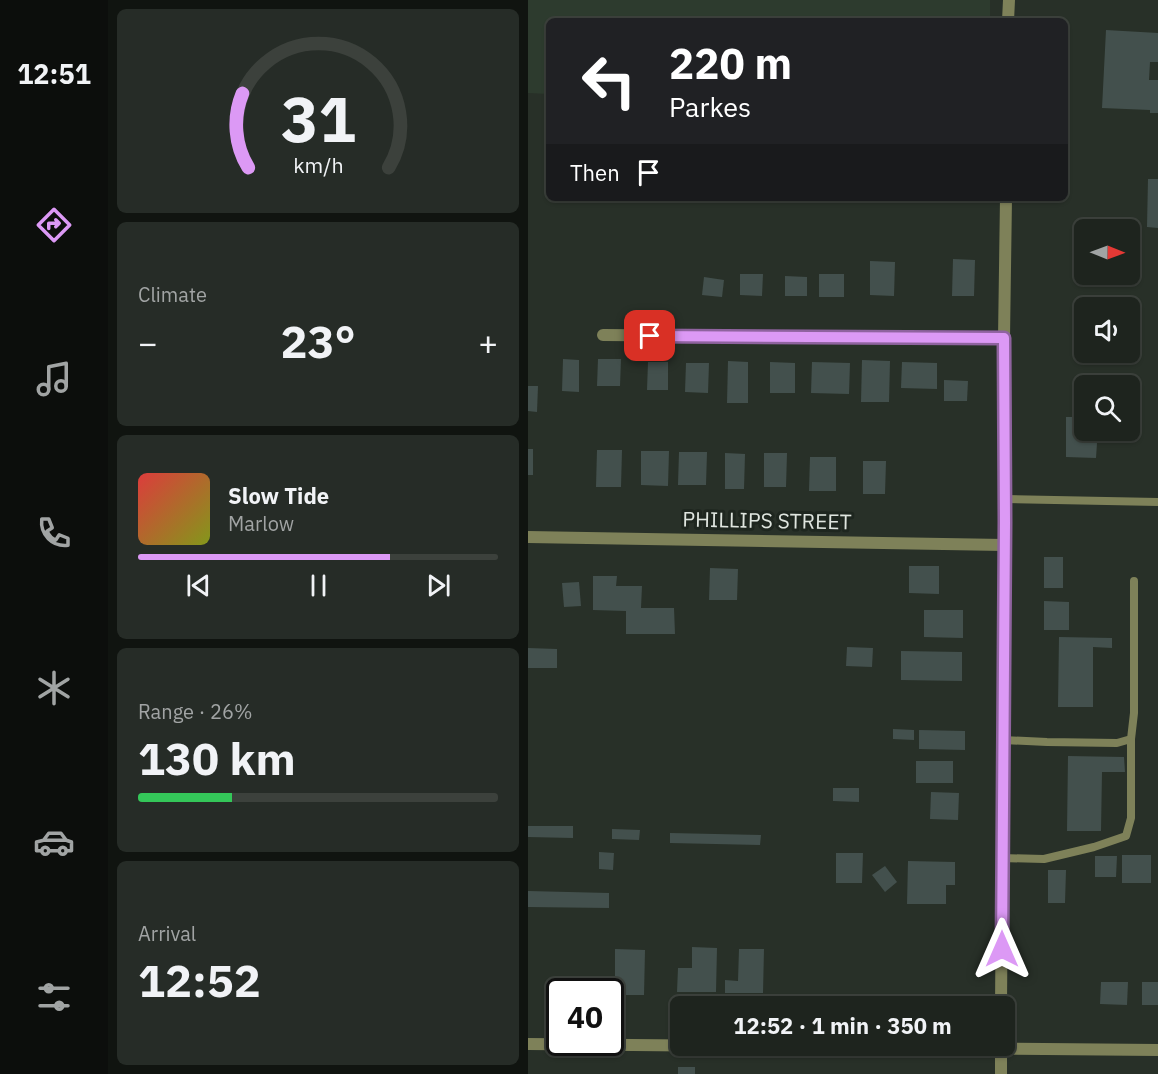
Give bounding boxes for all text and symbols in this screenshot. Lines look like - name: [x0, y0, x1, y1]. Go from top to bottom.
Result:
- text: 220 m: [669, 36, 792, 91]
- icon: left: [570, 42, 648, 120]
- text: 12:51: [17, 56, 91, 91]
- text: 31: [281, 78, 355, 159]
- text: Parkes: [669, 89, 751, 124]
- text: km/h: [293, 151, 343, 179]
- icon: arrive: [632, 156, 665, 189]
- text: Then: [570, 158, 620, 187]
- icon: directions: [33, 204, 75, 246]
- north arrow: [1074, 219, 1140, 285]
- map controls: [1074, 219, 1140, 441]
- text: Climate: [138, 281, 207, 308]
- button: sound: [1074, 297, 1140, 363]
- pin: [624, 310, 675, 361]
- text: 23°: [280, 312, 356, 370]
- icon: arrive: [633, 319, 666, 352]
- text: −: [138, 321, 158, 364]
- text: +: [478, 321, 498, 364]
- icon: music: [33, 358, 75, 400]
- button: search: [1074, 375, 1140, 441]
- text: Slow Tide: [228, 481, 329, 510]
- street label: PHILLIPS STREET: [682, 505, 852, 535]
- text: Marlow: [228, 510, 294, 537]
- icon: phone: [33, 512, 75, 554]
- icon: previous: [182, 569, 215, 602]
- icon: pause: [302, 569, 335, 602]
- icon: next: [422, 569, 455, 602]
- icon: climate: [33, 667, 75, 709]
- text: Range · 26%: [138, 698, 253, 725]
- text: 130 km: [138, 729, 296, 787]
- icon: car: [33, 821, 75, 863]
- position arrow: [970, 917, 1034, 981]
- text: Arrival: [138, 920, 196, 947]
- text: 12:52: [138, 951, 261, 1009]
- icon: filters: [33, 976, 75, 1018]
- speed limit sign: 40: [546, 978, 624, 1056]
- text: 12:52 · 1 min · 350 m: [733, 1011, 952, 1040]

